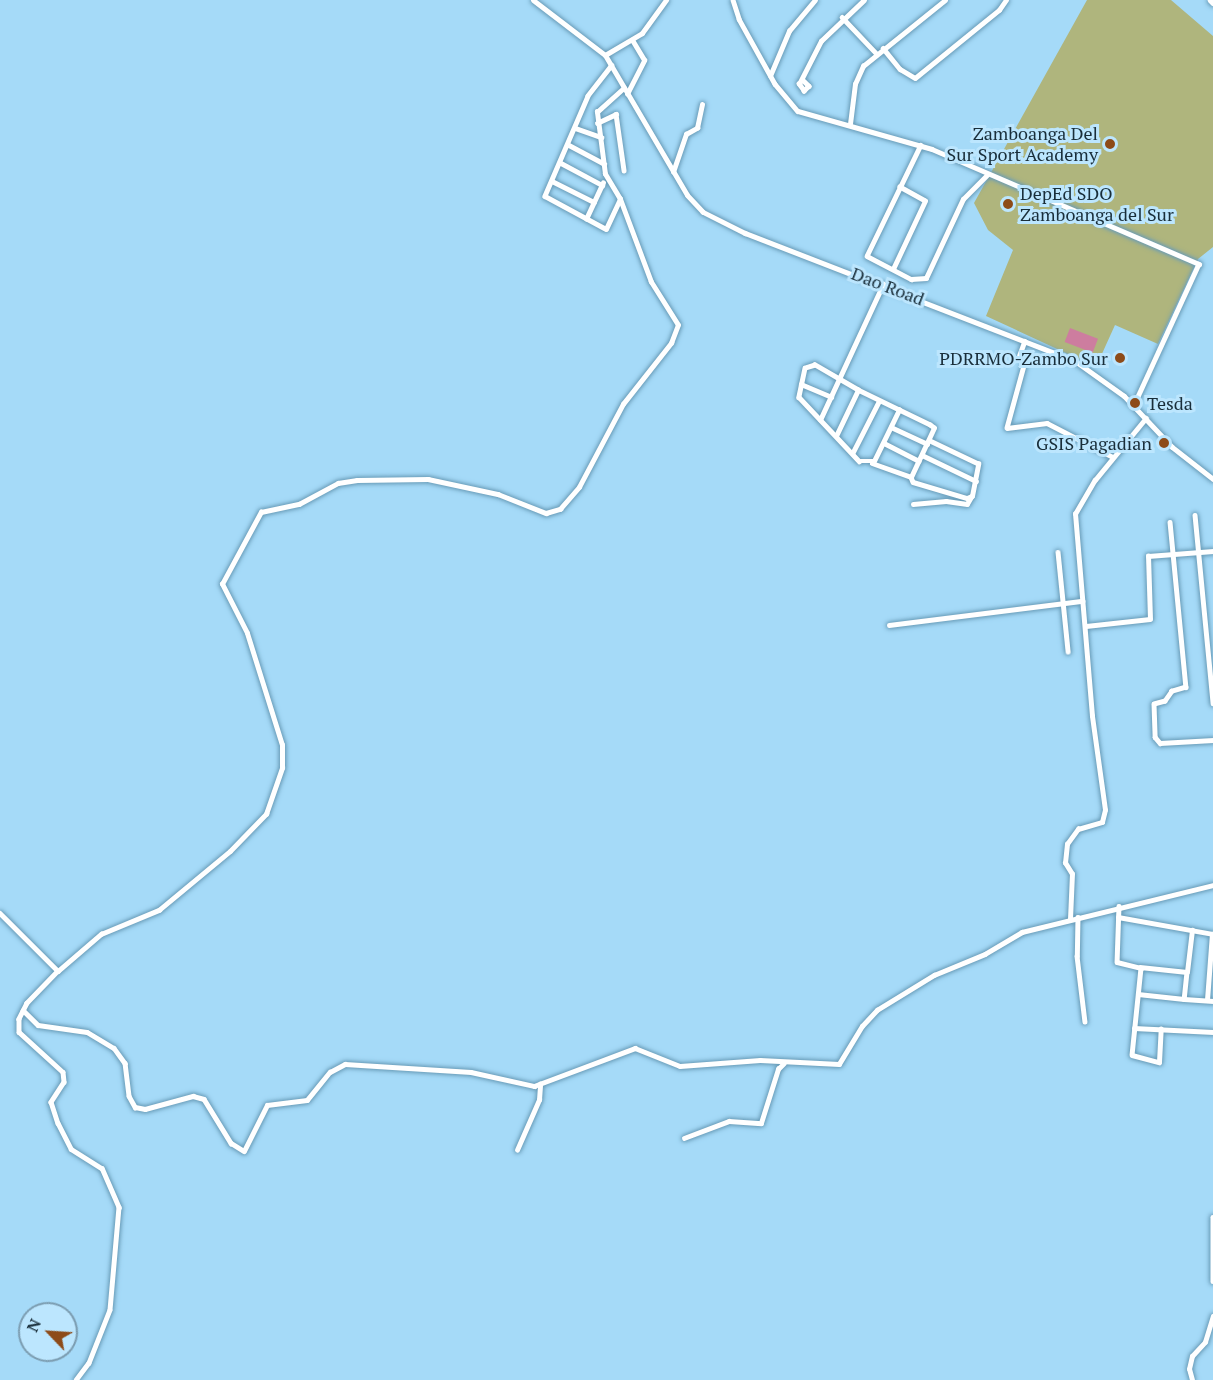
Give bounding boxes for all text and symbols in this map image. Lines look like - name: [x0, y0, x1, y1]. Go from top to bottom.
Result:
- place label: Zamboanga Del Sur Sport Academy: [946, 123, 1098, 166]
- marker: Zamboanga Del Sur Sport Academy: [1103, 137, 1117, 151]
- place label: DepEd SDO Zamboanga del Sur: [1020, 183, 1174, 226]
- marker: DepEd SDO Zamboanga del Sur: [1001, 197, 1015, 211]
- street label: Dao Road: [849, 262, 927, 310]
- place label: PDRRMO-Zambo Sur: [939, 347, 1108, 369]
- marker: PDRRMO-Zambo Sur: [1113, 351, 1127, 365]
- place label: Tesda: [1147, 392, 1193, 414]
- marker: Tesda: [1128, 396, 1142, 410]
- place label: GSIS Pagadian: [1036, 432, 1152, 454]
- marker: GSIS Pagadian: [1157, 436, 1171, 450]
- north arrow: [18, 1302, 78, 1362]
- text: N: [21, 1315, 46, 1335]

